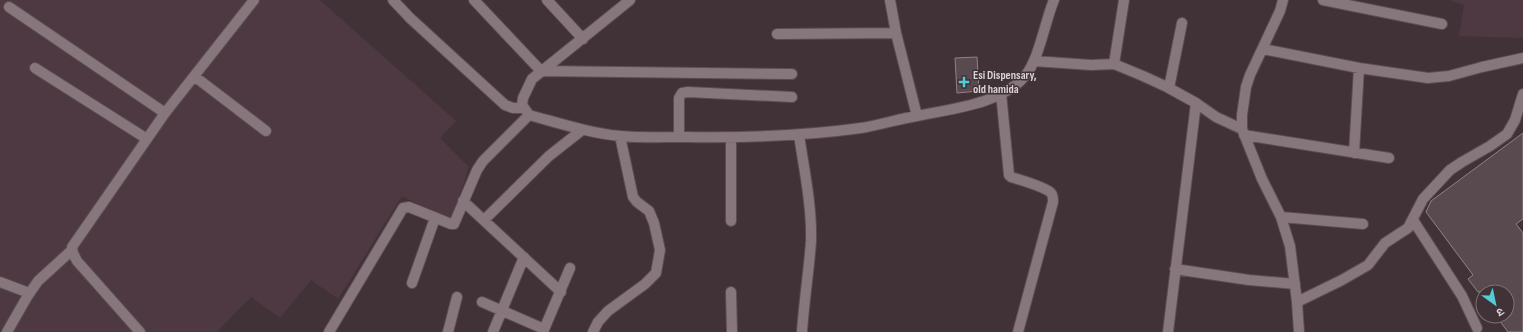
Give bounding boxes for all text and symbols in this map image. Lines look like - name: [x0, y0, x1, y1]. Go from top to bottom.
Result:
- place label: Esi Dispensary, old hamida: [973, 68, 1037, 97]
- marker: Esi Dispensary, old hamida: [958, 76, 970, 88]
- north arrow: [1475, 284, 1515, 324]
- text: उ: [1493, 305, 1506, 319]

